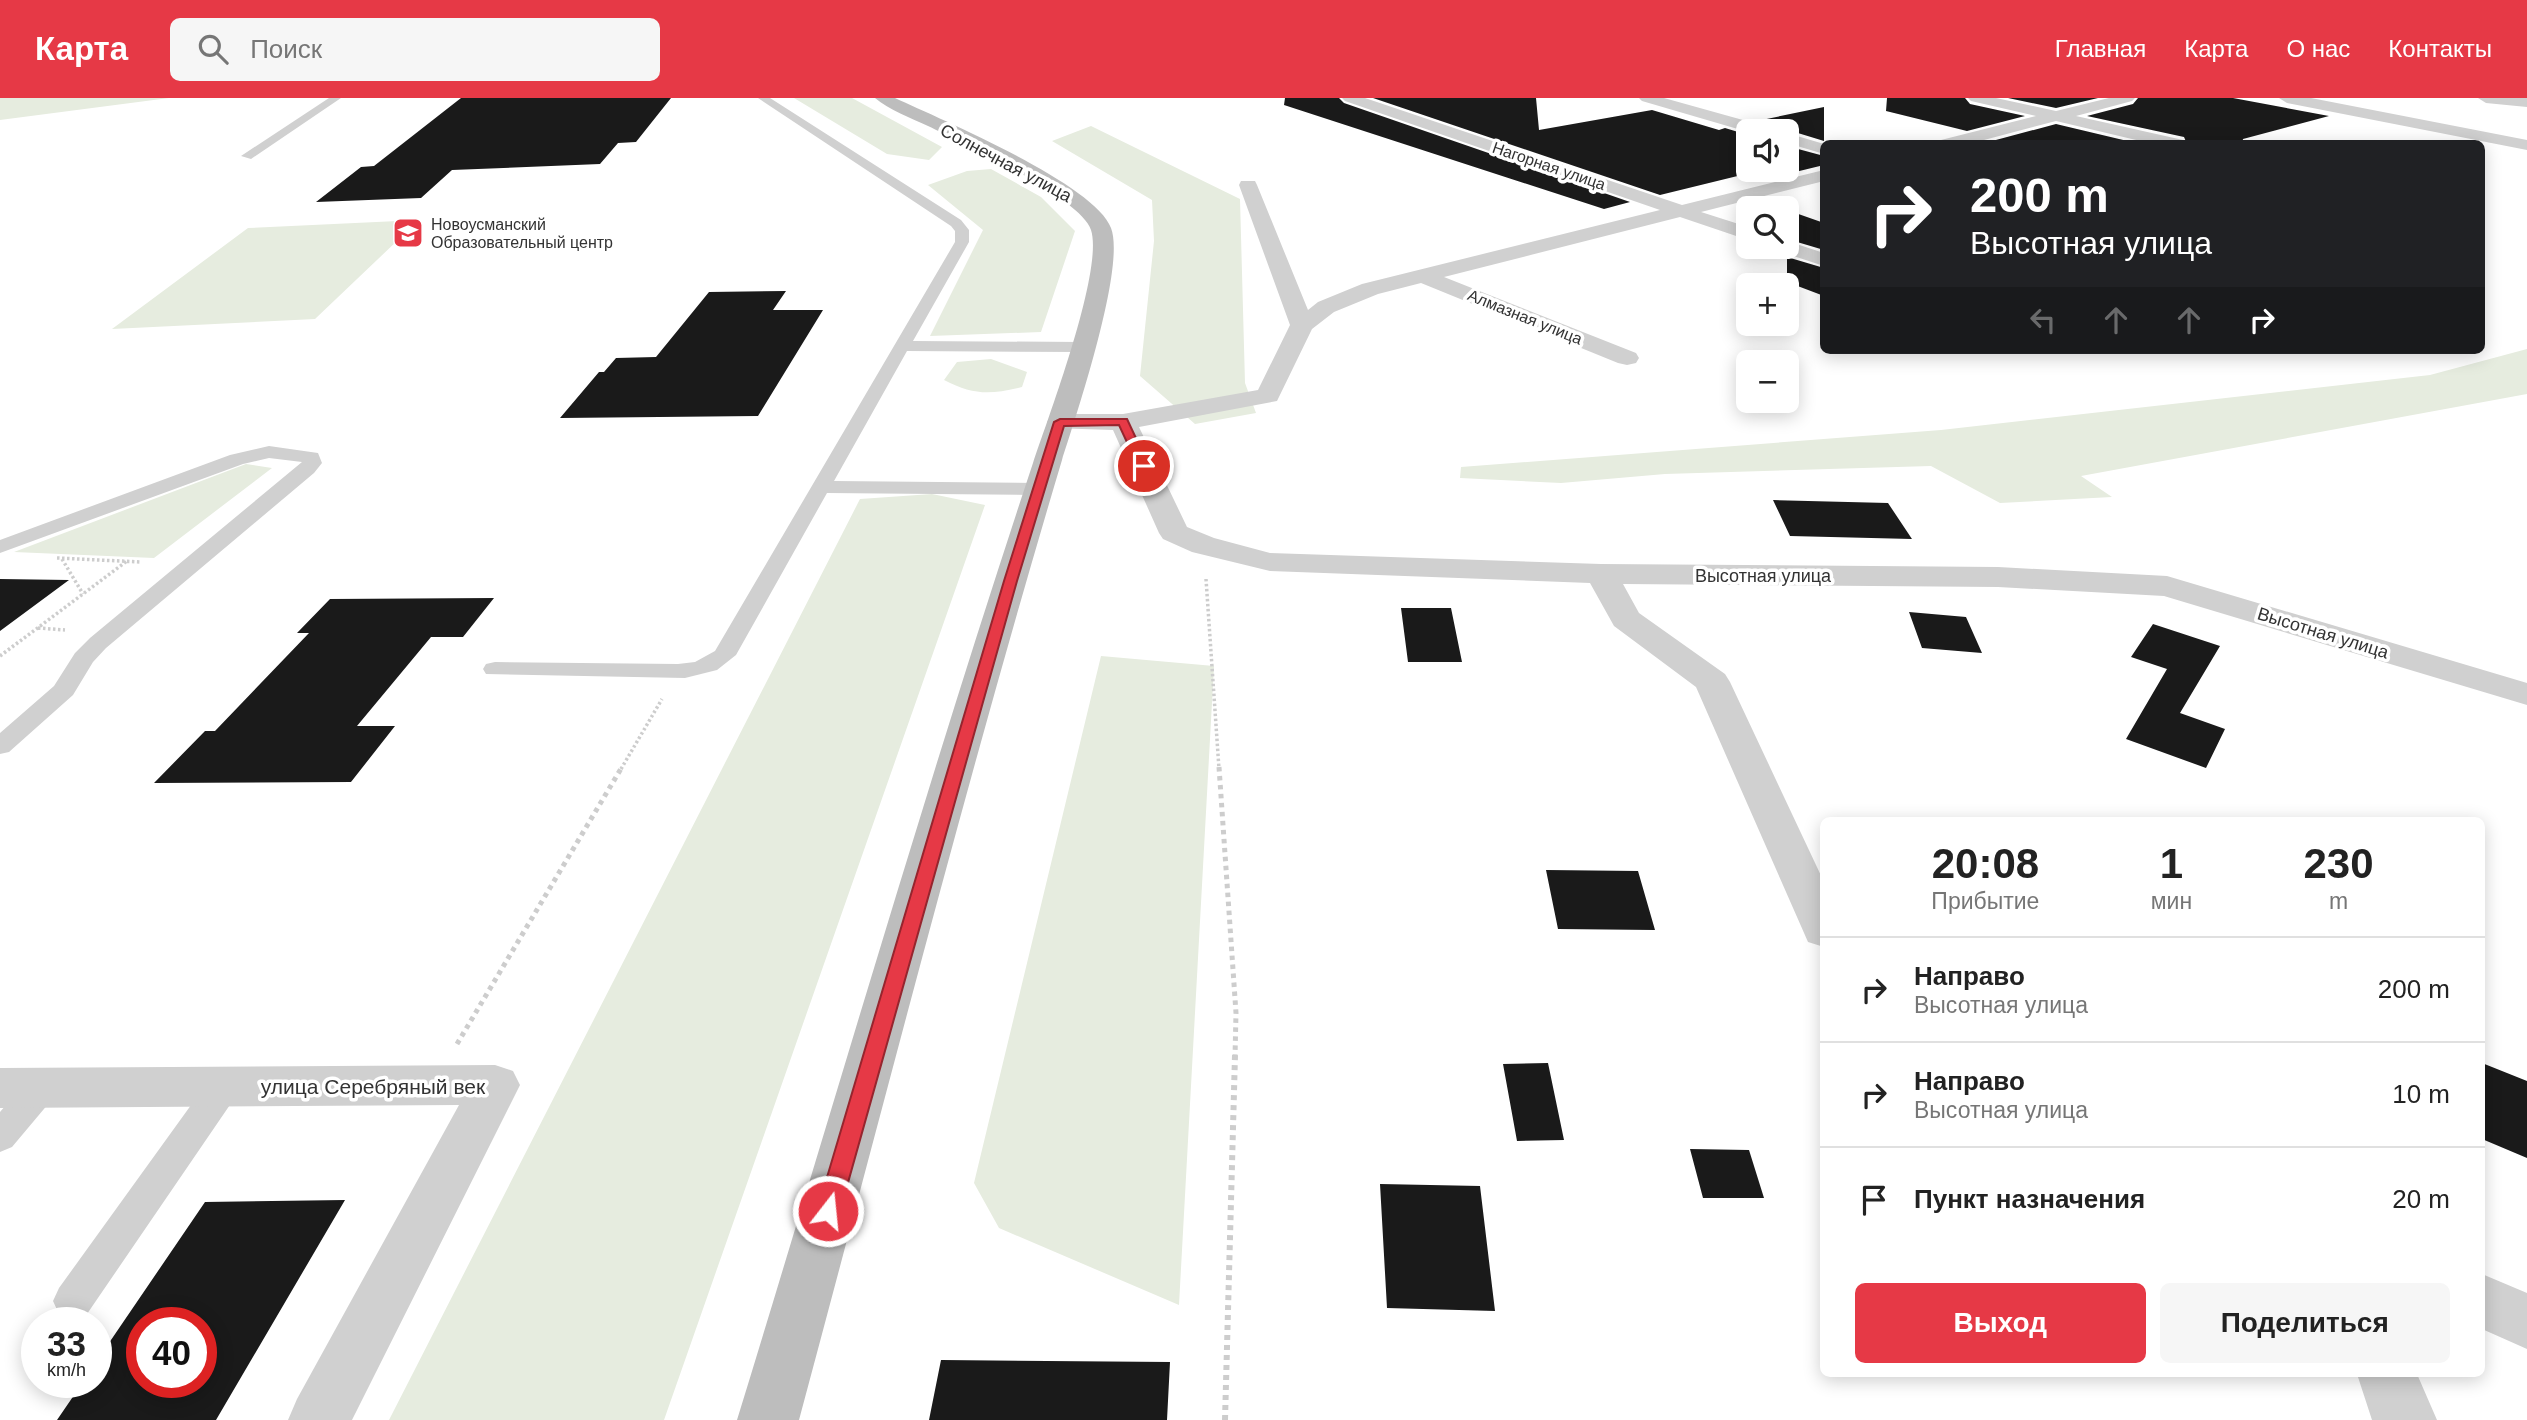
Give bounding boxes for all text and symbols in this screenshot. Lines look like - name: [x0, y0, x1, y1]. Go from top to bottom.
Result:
- search box: [170, 18, 660, 81]
- text: Карта: [35, 30, 128, 67]
- icon: search: [194, 30, 232, 68]
- text: Поиск: [250, 34, 322, 64]
- text: Главная: [2055, 35, 2146, 62]
- text: Карта: [2184, 35, 2248, 62]
- text: О нас: [2286, 35, 2350, 62]
- text: Контакты: [2388, 35, 2492, 62]
- map controls: [1736, 119, 1799, 413]
- button: sound: [1736, 119, 1799, 182]
- street label: Солнечная улица: [937, 120, 1076, 207]
- street label: Нагорная улица: [1490, 139, 1608, 193]
- icon: right: [1855, 168, 1946, 259]
- text: 200 m: [1970, 168, 2109, 222]
- button: search: [1736, 196, 1799, 259]
- school or university icon: Новоусманский Образовательный центр: [391, 216, 425, 250]
- place label: Новоусманский Образовательный центр: [431, 216, 613, 251]
- text: Высотная улица: [1970, 225, 2212, 261]
- button: +: [1736, 273, 1799, 336]
- street label: Алмазная улица: [1465, 286, 1585, 348]
- icon: left: [2024, 301, 2062, 339]
- icon: ahead: [2097, 301, 2135, 339]
- icon: ahead: [2170, 301, 2208, 339]
- icon: right: [2243, 301, 2281, 339]
- button: −: [1736, 350, 1799, 413]
- pin: [1114, 436, 1174, 496]
- icon: arrive: [1125, 447, 1163, 485]
- street label: Высотная улица: [1695, 566, 1832, 586]
- street label: Высотная улица: [2255, 604, 2392, 663]
- text: 20:08: [1932, 840, 2039, 887]
- text: 1: [2160, 840, 2183, 887]
- text: 230: [2304, 840, 2374, 887]
- text: Прибытие: [1931, 888, 2039, 914]
- text: мин: [2151, 888, 2192, 914]
- text: m: [2329, 888, 2348, 914]
- text: Направо: [1914, 961, 2025, 991]
- icon: right: [1855, 971, 1893, 1009]
- text: 200 m: [2378, 974, 2450, 1004]
- text: Высотная улица: [1914, 992, 2088, 1018]
- text: Направо: [1914, 1066, 2025, 1096]
- street label: улица Серебряный век: [261, 1075, 486, 1098]
- icon: right: [1855, 1076, 1893, 1114]
- text: 10 m: [2392, 1079, 2450, 1109]
- text: Высотная улица: [1914, 1097, 2088, 1123]
- position arrow: [791, 1174, 865, 1248]
- icon: arrive: [1855, 1181, 1893, 1219]
- text: Пункт назначения: [1914, 1184, 2145, 1214]
- text: 20 m: [2392, 1184, 2450, 1214]
- button: Выход: [1855, 1283, 2146, 1363]
- button: Поделиться: [2160, 1283, 2450, 1363]
- speed limit sign: 40: [126, 1307, 217, 1398]
- text: 33: [47, 1324, 86, 1363]
- text: km/h: [47, 1360, 86, 1380]

